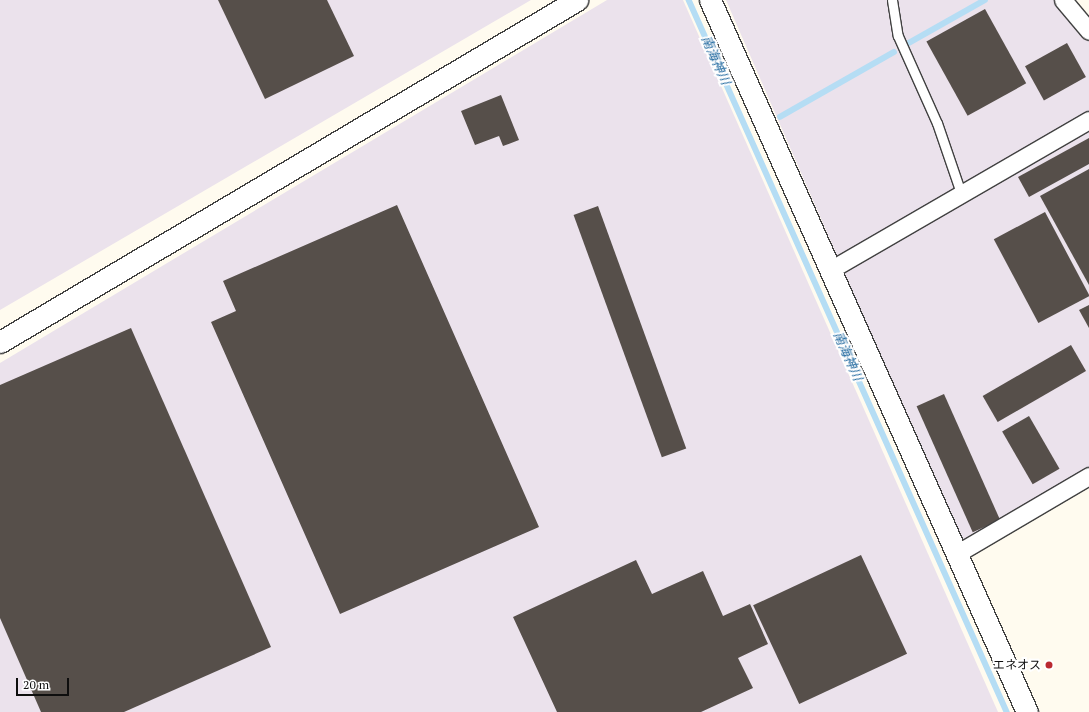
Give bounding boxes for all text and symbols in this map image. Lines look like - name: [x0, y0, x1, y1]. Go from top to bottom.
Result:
- water label: 南海神川: [698, 33, 734, 87]
- water label: 南海神川: [830, 329, 866, 383]
- place label: エネオス: [993, 658, 1041, 672]
- marker: エネオス: [1044, 660, 1054, 670]
- scale bar: [18, 670, 71, 696]
- text: 20 m: [23, 677, 49, 692]

